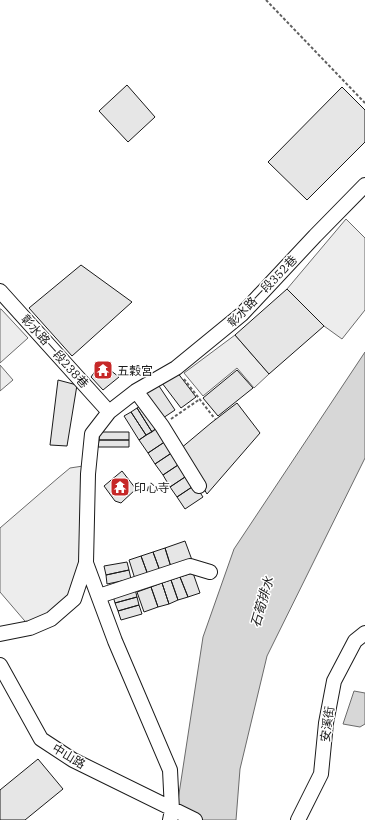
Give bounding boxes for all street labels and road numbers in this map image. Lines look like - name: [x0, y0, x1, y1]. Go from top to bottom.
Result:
- street label: 彰水路一段352巷: [224, 252, 300, 330]
- street label: 彰水路一段238巷: [18, 311, 92, 391]
- street label: 安溪街: [317, 705, 337, 743]
- street label: 中山路: [50, 740, 88, 772]

